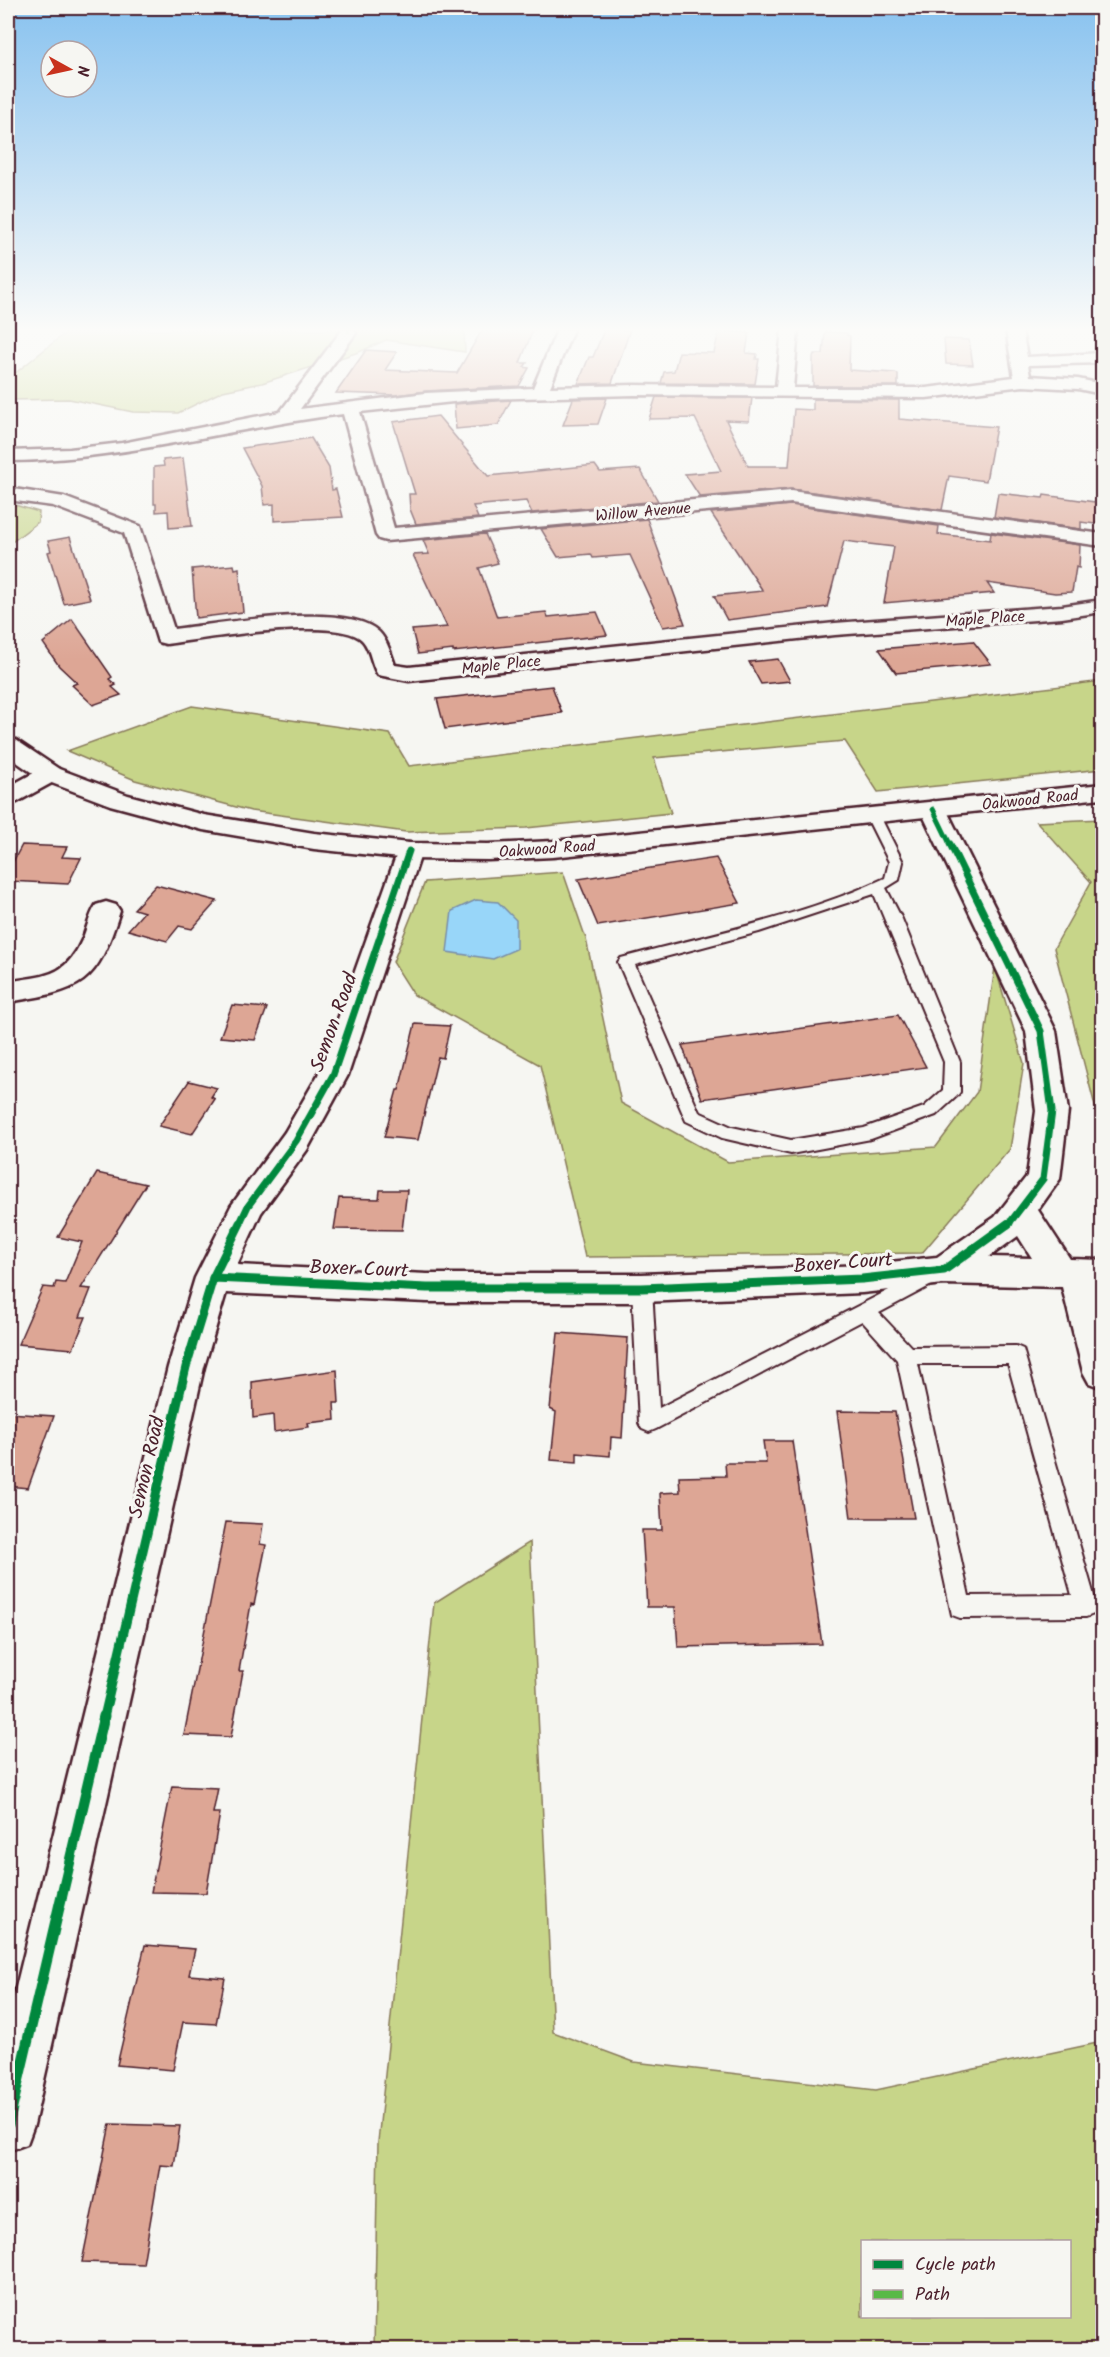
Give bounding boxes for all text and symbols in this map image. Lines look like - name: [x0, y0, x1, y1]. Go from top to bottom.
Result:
- north arrow: [39, 39, 99, 99]
- text: N: [69, 64, 95, 78]
- street label: Willow Avenue: [594, 496, 692, 529]
- street label: Maple Place: [944, 604, 1026, 635]
- street label: Maple Place: [460, 649, 542, 682]
- street label: Oakwood Road: [981, 783, 1080, 818]
- street label: Oakwood Road: [498, 834, 597, 865]
- street label: Semon Road: [302, 968, 368, 1077]
- street label: Boxer Court: [793, 1245, 894, 1283]
- street label: Boxer Court: [309, 1252, 409, 1288]
- street label: Semon Road: [121, 1412, 175, 1521]
- legend: [861, 2240, 1071, 2318]
- text: Cycle path: [915, 2251, 996, 2280]
- text: Path: [915, 2281, 950, 2310]

